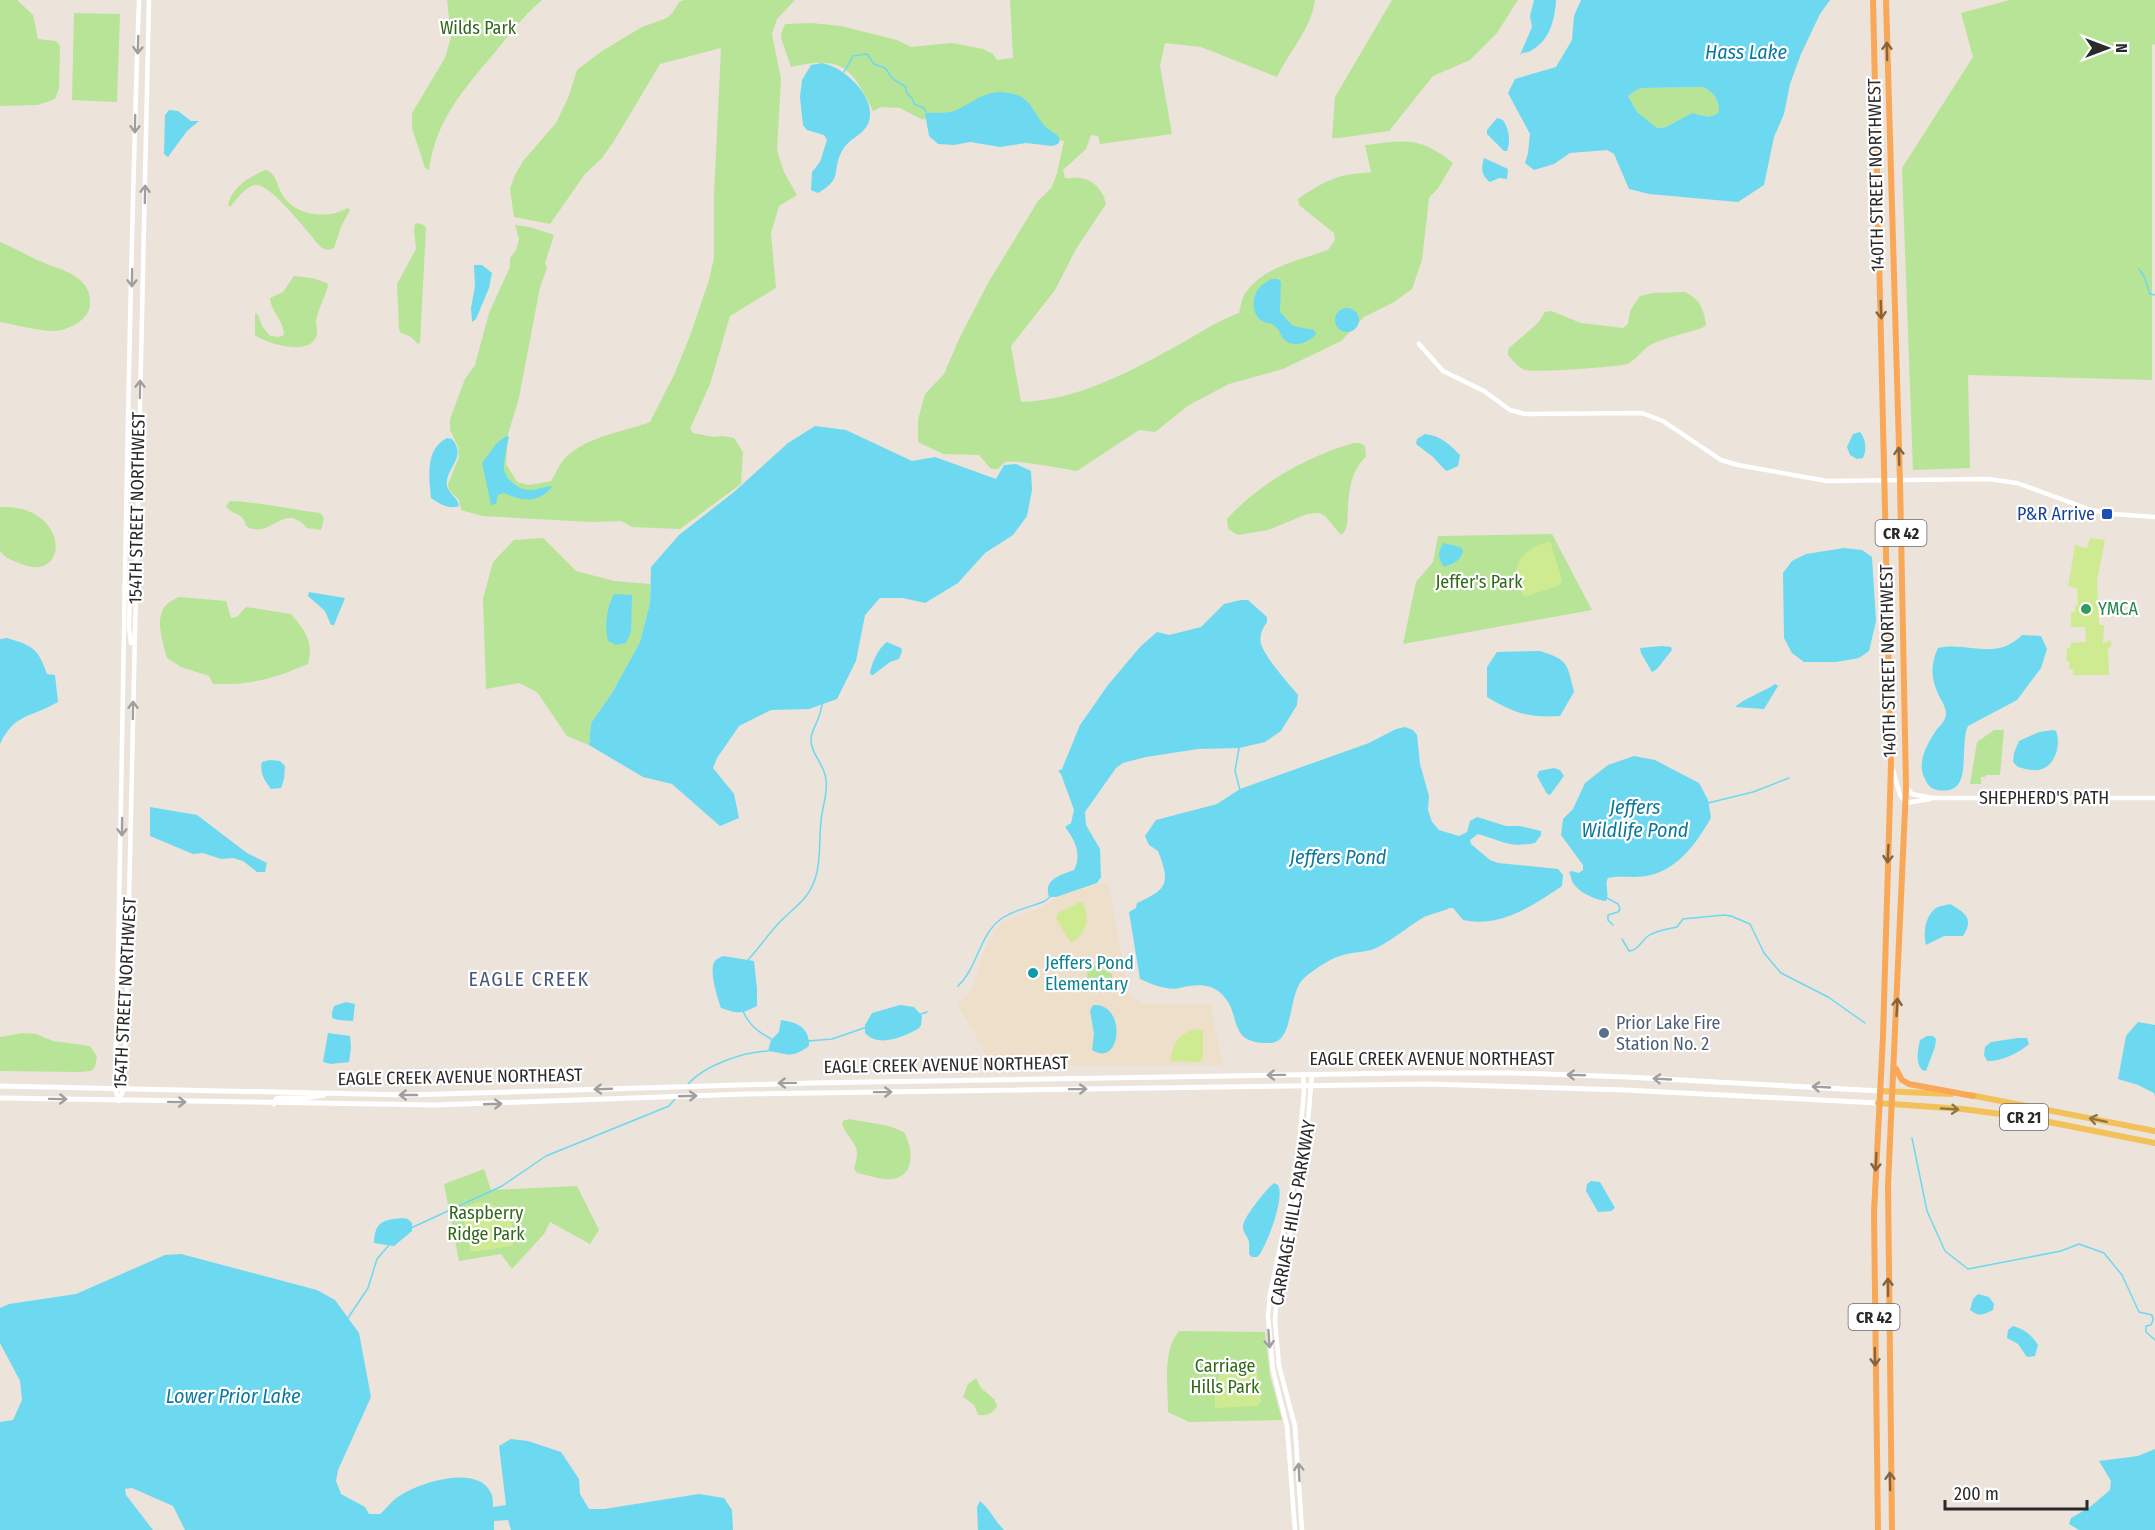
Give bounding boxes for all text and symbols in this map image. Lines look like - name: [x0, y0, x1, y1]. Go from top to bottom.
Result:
- park label: Wilds Park: [440, 17, 517, 39]
- north arrow: [2077, 18, 2137, 78]
- one-way arrow: [132, 35, 143, 55]
- water label: Hass Lake: [1705, 40, 1787, 64]
- one-way arrow: [1882, 41, 1893, 61]
- text: N: [2112, 43, 2131, 53]
- street label: 140TH STREET NORTHWEST: [1863, 77, 1889, 272]
- one-way arrow: [130, 113, 141, 133]
- one-way arrow: [139, 185, 150, 205]
- one-way arrow: [126, 268, 138, 288]
- one-way arrow: [1875, 300, 1887, 320]
- one-way arrow: [134, 380, 146, 400]
- street label: 154TH STREET NORTHWEST: [124, 411, 150, 604]
- one-way arrow: [1894, 446, 1905, 466]
- place label: P&R Arrive: [2017, 503, 2095, 525]
- marker: P&R Arrive: [2100, 507, 2114, 521]
- road number: CR 42: [1876, 520, 1926, 546]
- street label: 140TH STREET NORTHWEST: [1875, 563, 1901, 758]
- park label: Jeffer's Park: [1435, 571, 1523, 593]
- place label: YMCA: [2098, 598, 2138, 620]
- marker: YMCA: [2079, 602, 2093, 616]
- one-way arrow: [127, 701, 138, 721]
- street label: SHEPHERD'S PATH: [1979, 787, 2109, 809]
- water label: Jeffers Wildlife Pond: [1582, 795, 1689, 842]
- one-way arrow: [116, 816, 128, 836]
- one-way arrow: [1883, 843, 1894, 863]
- water label: Jeffers Pond: [1289, 845, 1387, 869]
- street label: 154TH STREET NORTHWEST: [109, 896, 141, 1090]
- place label: Jeffers Pond Elementary: [1045, 952, 1134, 995]
- marker: Jeffers Pond Elementary: [1026, 966, 1040, 980]
- district label: EAGLE CREEK: [469, 967, 590, 991]
- one-way arrow: [1891, 998, 1902, 1018]
- place label: Prior Lake Fire Station No. 2: [1616, 1012, 1720, 1055]
- marker: Prior Lake Fire Station No. 2: [1597, 1026, 1611, 1040]
- street label: EAGLE CREEK AVENUE NORTHEAST: [1310, 1048, 1555, 1070]
- street label: EAGLE CREEK AVENUE NORTHEAST: [823, 1052, 1069, 1078]
- street label: EAGLE CREEK AVENUE NORTHEAST: [337, 1064, 583, 1090]
- one-way arrow: [1266, 1069, 1286, 1080]
- one-way arrow: [1566, 1069, 1586, 1081]
- one-way arrow: [1653, 1073, 1673, 1084]
- one-way arrow: [777, 1078, 797, 1089]
- one-way arrow: [1812, 1082, 1832, 1093]
- one-way arrow: [1067, 1083, 1087, 1095]
- one-way arrow: [593, 1084, 613, 1095]
- one-way arrow: [872, 1086, 892, 1098]
- one-way arrow: [399, 1089, 419, 1101]
- one-way arrow: [677, 1091, 697, 1102]
- one-way arrow: [48, 1093, 68, 1105]
- one-way arrow: [167, 1096, 187, 1108]
- one-way arrow: [483, 1098, 503, 1109]
- one-way arrow: [1940, 1103, 1960, 1114]
- road number: CR 21: [2000, 1104, 2048, 1130]
- one-way arrow: [2088, 1114, 2108, 1125]
- street label: CARRIAGE HILLS PARKWAY: [1266, 1119, 1320, 1307]
- one-way arrow: [1870, 1151, 1881, 1171]
- park label: Raspberry Ridge Park: [447, 1202, 525, 1245]
- one-way arrow: [1882, 1277, 1894, 1297]
- road number: CR 42: [1848, 1304, 1900, 1330]
- one-way arrow: [1264, 1329, 1275, 1349]
- one-way arrow: [1869, 1346, 1881, 1366]
- park label: Carriage Hills Park: [1191, 1355, 1260, 1398]
- water label: Lower Prior Lake: [166, 1384, 301, 1408]
- one-way arrow: [1294, 1462, 1305, 1482]
- one-way arrow: [1885, 1472, 1896, 1492]
- scale bar: [1945, 1473, 2088, 1511]
- text: 200 m: [1954, 1483, 1999, 1505]

